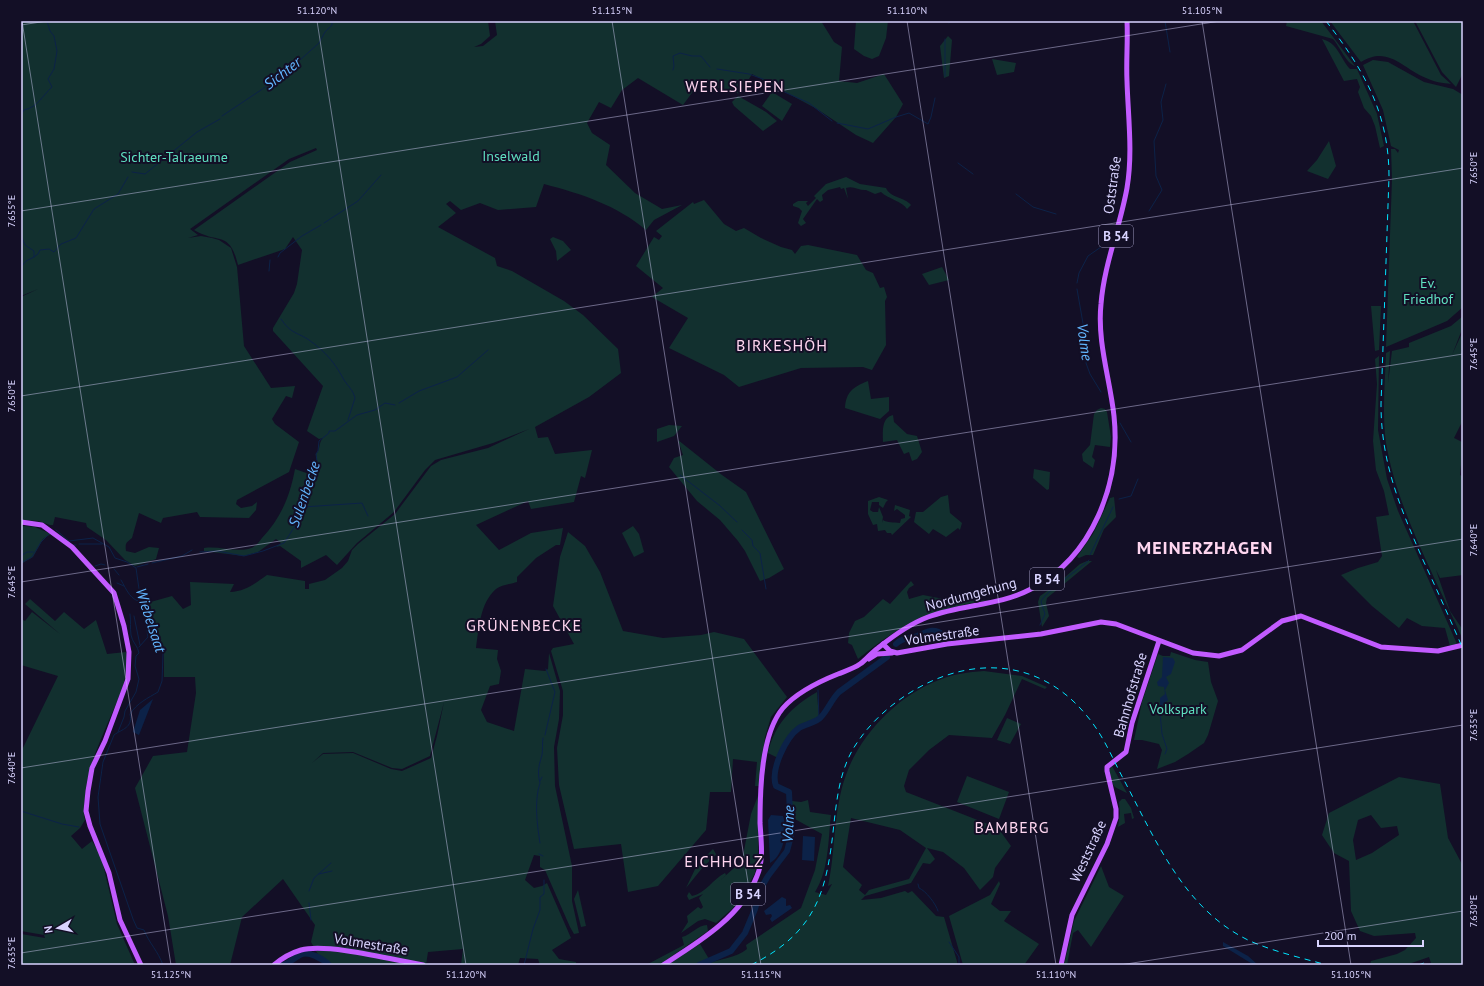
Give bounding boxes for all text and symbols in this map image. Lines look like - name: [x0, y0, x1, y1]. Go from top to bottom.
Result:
- text: 51.120°N: [297, 4, 337, 17]
- text: 51.115°N: [592, 4, 632, 17]
- text: 51.110°N: [887, 4, 927, 17]
- text: 51.105°N: [1182, 4, 1222, 17]
- water label: Sichter: [260, 52, 305, 93]
- district label: WERLSIEPEN: [685, 76, 785, 96]
- park label: Inselwald: [482, 147, 540, 165]
- park label: Sichter-Talraeume: [120, 148, 228, 166]
- text: 7.650°E: [1467, 152, 1480, 184]
- street label: Oststraße: [1099, 155, 1125, 215]
- text: 7.655°E: [5, 195, 18, 227]
- road number: B 54: [1099, 225, 1133, 247]
- park label: Ev. Friedhof: [1403, 274, 1453, 308]
- water label: Volme: [1073, 322, 1097, 362]
- district label: BIRKESHÖH: [736, 335, 828, 355]
- text: 7.645°E: [1467, 338, 1480, 370]
- text: 7.650°E: [5, 380, 18, 412]
- water label: Sulenbecke: [284, 459, 324, 529]
- text: 7.640°E: [1467, 524, 1480, 556]
- district label: MEINERZHAGEN: [1137, 536, 1273, 559]
- text: 7.645°E: [5, 566, 18, 598]
- road number: B 54: [1030, 568, 1064, 590]
- street label: Nordumgehung: [924, 573, 1018, 615]
- water label: Wiebelsaat: [132, 585, 171, 656]
- district label: GRÜNENBECKE: [466, 615, 582, 635]
- street label: Volmestraße: [903, 621, 980, 649]
- street label: Bahnhofstraße: [1109, 650, 1151, 740]
- park label: Volkspark: [1148, 700, 1207, 718]
- text: 7.635°E: [1467, 709, 1480, 741]
- text: 7.640°E: [5, 752, 18, 784]
- water label: Volme: [778, 805, 798, 843]
- district label: BAMBERG: [975, 817, 1049, 837]
- street label: Weststraße: [1066, 817, 1110, 885]
- district label: EICHHOLZ: [684, 851, 764, 871]
- road number: B 54: [731, 883, 765, 905]
- text: 7.630°E: [1467, 895, 1480, 927]
- north arrow: [38, 908, 78, 948]
- scale bar: [1318, 922, 1423, 948]
- text: N: [41, 925, 56, 934]
- text: 200 m: [1324, 928, 1357, 943]
- street label: Volmestraße: [332, 929, 409, 959]
- text: 7.635°E: [5, 937, 18, 969]
- text: 51.125°N: [151, 968, 191, 981]
- text: 51.120°N: [446, 968, 486, 981]
- text: 51.115°N: [741, 968, 781, 981]
- text: 51.110°N: [1036, 968, 1076, 981]
- text: 51.105°N: [1331, 968, 1371, 981]

